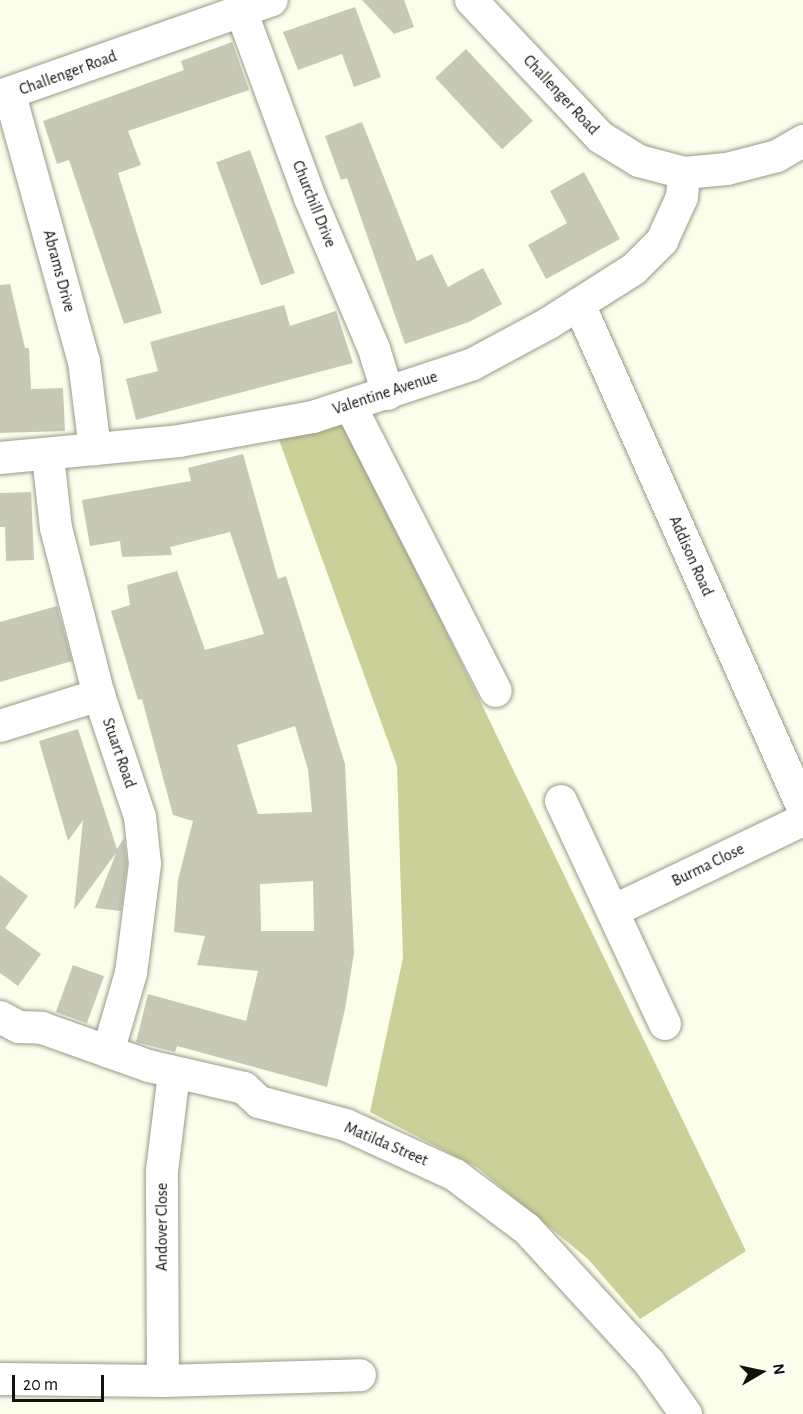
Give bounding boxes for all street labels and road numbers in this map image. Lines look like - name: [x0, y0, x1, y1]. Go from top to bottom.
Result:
- street label: Challenger Road: [17, 46, 119, 100]
- street label: Challenger Road: [519, 51, 603, 139]
- street label: Churchill Drive: [288, 158, 340, 250]
- street label: Abrams Drive: [39, 228, 79, 314]
- street label: Valentine Avenue: [330, 367, 440, 419]
- street label: Addison Road: [665, 513, 717, 599]
- street label: Stuart Road: [98, 715, 140, 791]
- street label: Burma Close: [669, 839, 747, 891]
- street label: Matilda Street: [341, 1118, 431, 1170]
- street label: Andover Close: [152, 1183, 172, 1271]

